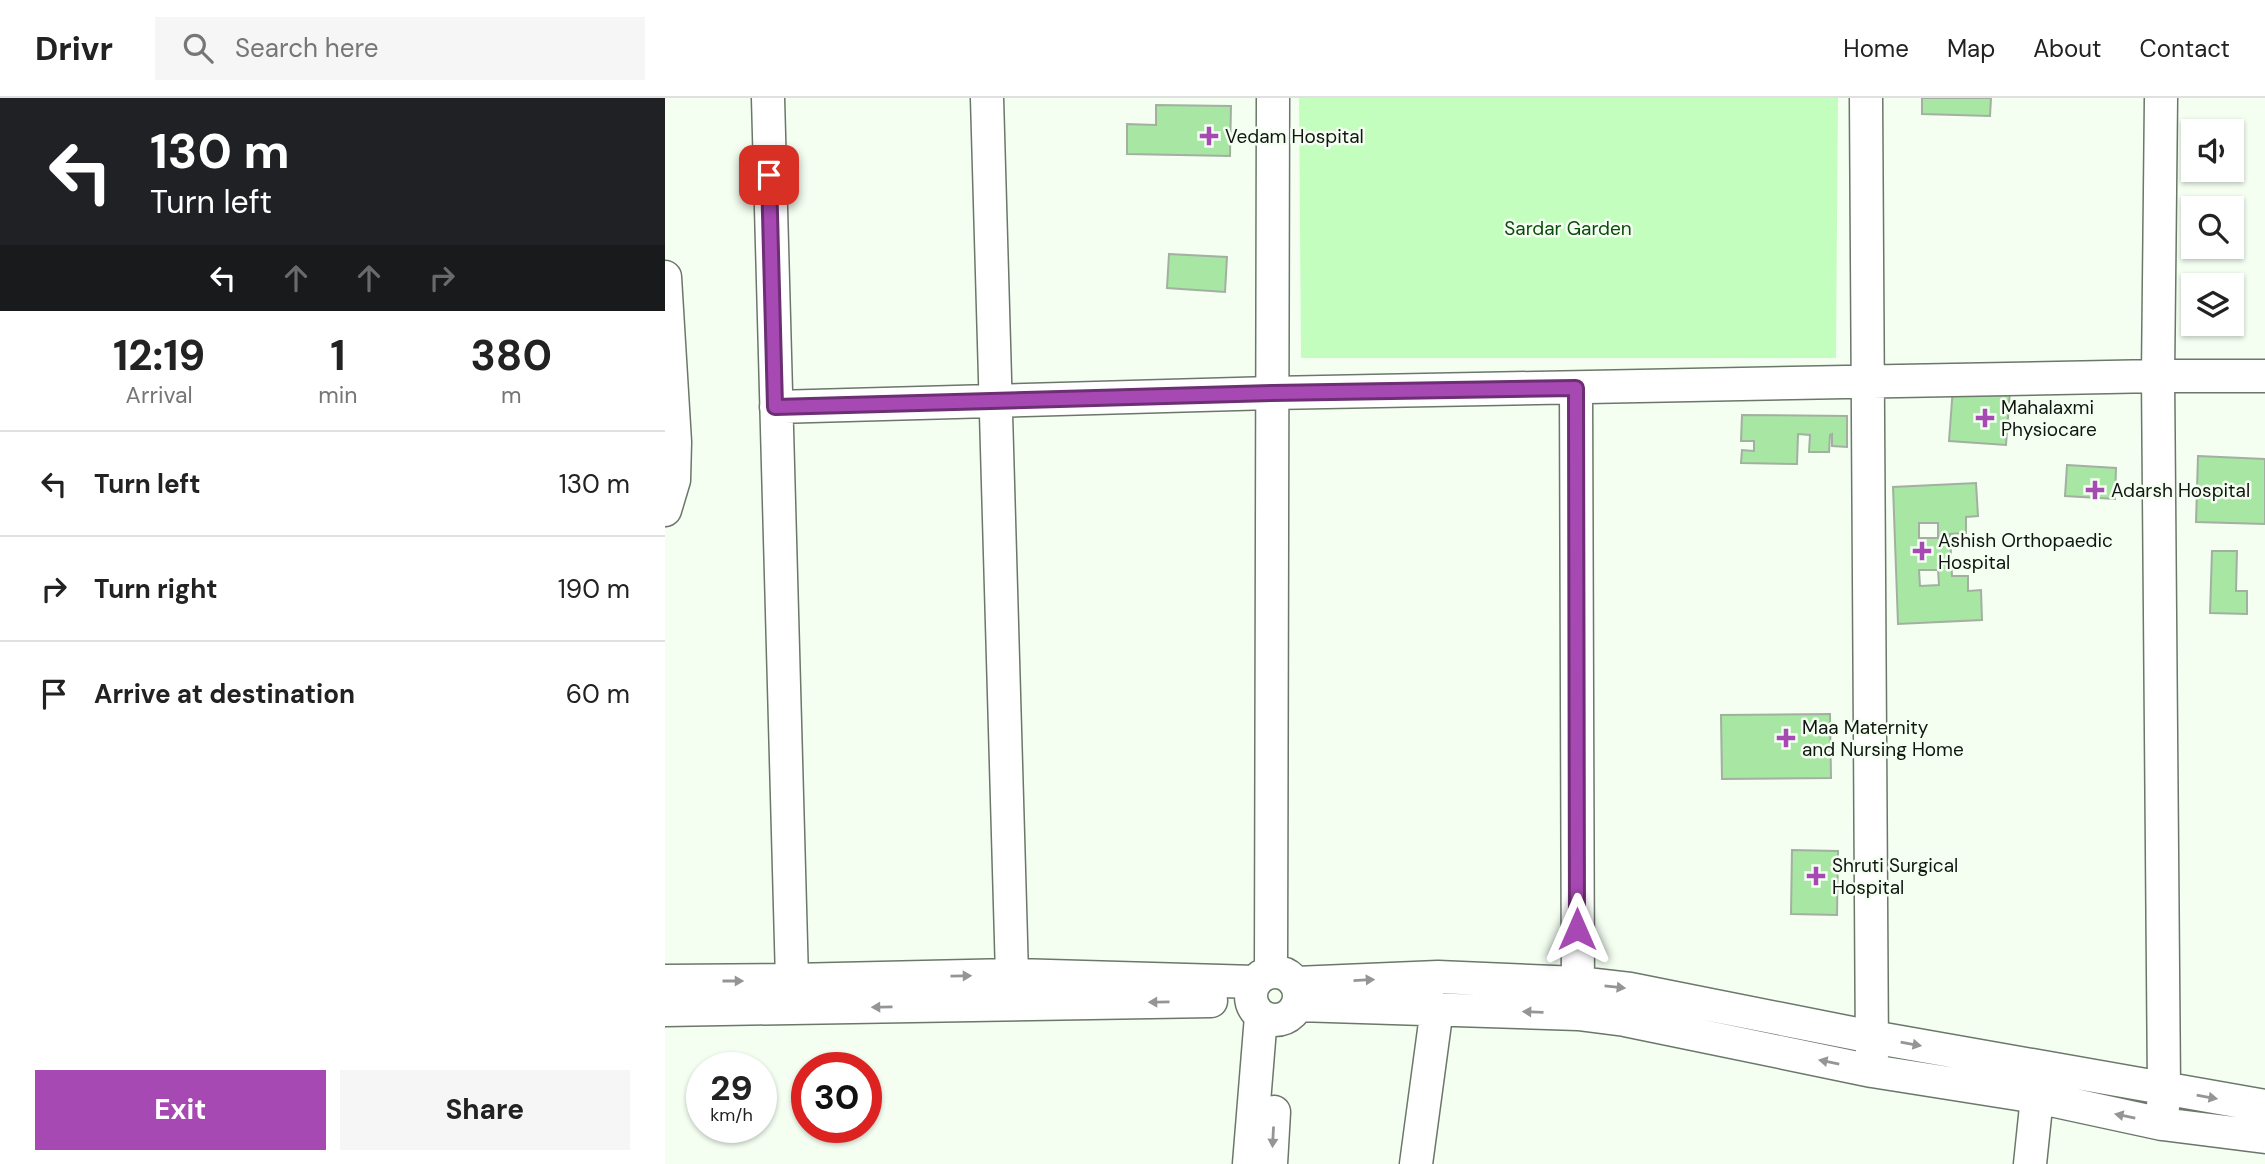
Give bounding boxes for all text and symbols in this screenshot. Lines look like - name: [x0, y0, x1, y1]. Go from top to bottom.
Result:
- search box: [155, 17, 645, 80]
- text: Drivr: [35, 27, 113, 70]
- icon: search: [179, 29, 217, 67]
- text: Search here: [235, 31, 378, 65]
- text: Home: [1843, 33, 1909, 64]
- text: Map: [1947, 33, 1995, 64]
- text: About: [2033, 33, 2102, 64]
- text: Contact: [2140, 33, 2230, 64]
- text: 130 m: [150, 119, 290, 183]
- map controls: [2181, 119, 2244, 336]
- button: sound: [2181, 119, 2244, 182]
- place label: Vedam Hospital: [1225, 124, 1364, 149]
- icon: left: [35, 126, 126, 217]
- marker: Vedam Hospital: [1199, 126, 1219, 146]
- pin: [739, 145, 799, 205]
- icon: arrive: [750, 156, 788, 194]
- text: Turn left: [150, 181, 272, 223]
- button: search: [2181, 196, 2244, 259]
- park label: Sardar Garden: [1504, 216, 1632, 241]
- icon: left: [204, 259, 242, 297]
- icon: ahead: [277, 259, 315, 297]
- icon: ahead: [350, 259, 388, 297]
- icon: right: [423, 259, 461, 297]
- button: layers: [2181, 273, 2244, 336]
- text: 12:19: [113, 328, 205, 383]
- text: 1: [330, 328, 345, 383]
- text: 380: [470, 328, 552, 383]
- text: Arrival: [126, 380, 193, 410]
- text: min: [318, 380, 357, 410]
- text: m: [501, 380, 521, 410]
- place label: Mahalaxmi Physiocare: [2001, 395, 2097, 442]
- marker: Mahalaxmi Physiocare: [1975, 408, 1995, 428]
- icon: left: [35, 465, 73, 503]
- text: Turn left: [94, 467, 201, 501]
- text: 130 m: [559, 467, 630, 501]
- place label: Adarsh Hospital: [2111, 478, 2250, 503]
- marker: Adarsh Hospital: [2085, 480, 2105, 500]
- place label: Ashish Orthopaedic Hospital: [1938, 528, 2113, 575]
- marker: Ashish Orthopaedic Hospital: [1912, 541, 1932, 561]
- icon: right: [35, 570, 73, 608]
- text: Turn right: [94, 572, 218, 606]
- text: 190 m: [558, 572, 630, 606]
- icon: arrive: [35, 675, 73, 713]
- text: Arrive at destination: [94, 677, 355, 711]
- text: 60 m: [566, 677, 630, 711]
- place label: Maa Maternity and Nursing Home: [1802, 715, 1964, 762]
- marker: Maa Maternity and Nursing Home: [1776, 728, 1796, 748]
- place label: Shruti Surgical Hospital: [1832, 853, 1958, 900]
- marker: Shruti Surgical Hospital: [1806, 866, 1826, 886]
- position arrow: [1540, 892, 1614, 966]
- one-way arrow: [950, 971, 972, 982]
- one-way arrow: [1353, 974, 1375, 985]
- one-way arrow: [722, 975, 744, 987]
- one-way arrow: [1605, 982, 1627, 993]
- one-way arrow: [1147, 996, 1169, 1008]
- one-way arrow: [871, 1002, 893, 1013]
- one-way arrow: [1521, 1006, 1543, 1017]
- one-way arrow: [1900, 1039, 1922, 1050]
- speed limit sign: 30: [791, 1052, 882, 1143]
- one-way arrow: [1818, 1057, 1840, 1068]
- text: 29: [710, 1065, 753, 1111]
- button: Exit: [35, 1070, 326, 1150]
- button: Share: [340, 1070, 630, 1150]
- one-way arrow: [2196, 1092, 2218, 1103]
- text: km/h: [710, 1103, 753, 1127]
- one-way arrow: [2114, 1110, 2136, 1121]
- one-way arrow: [1267, 1126, 1278, 1148]

